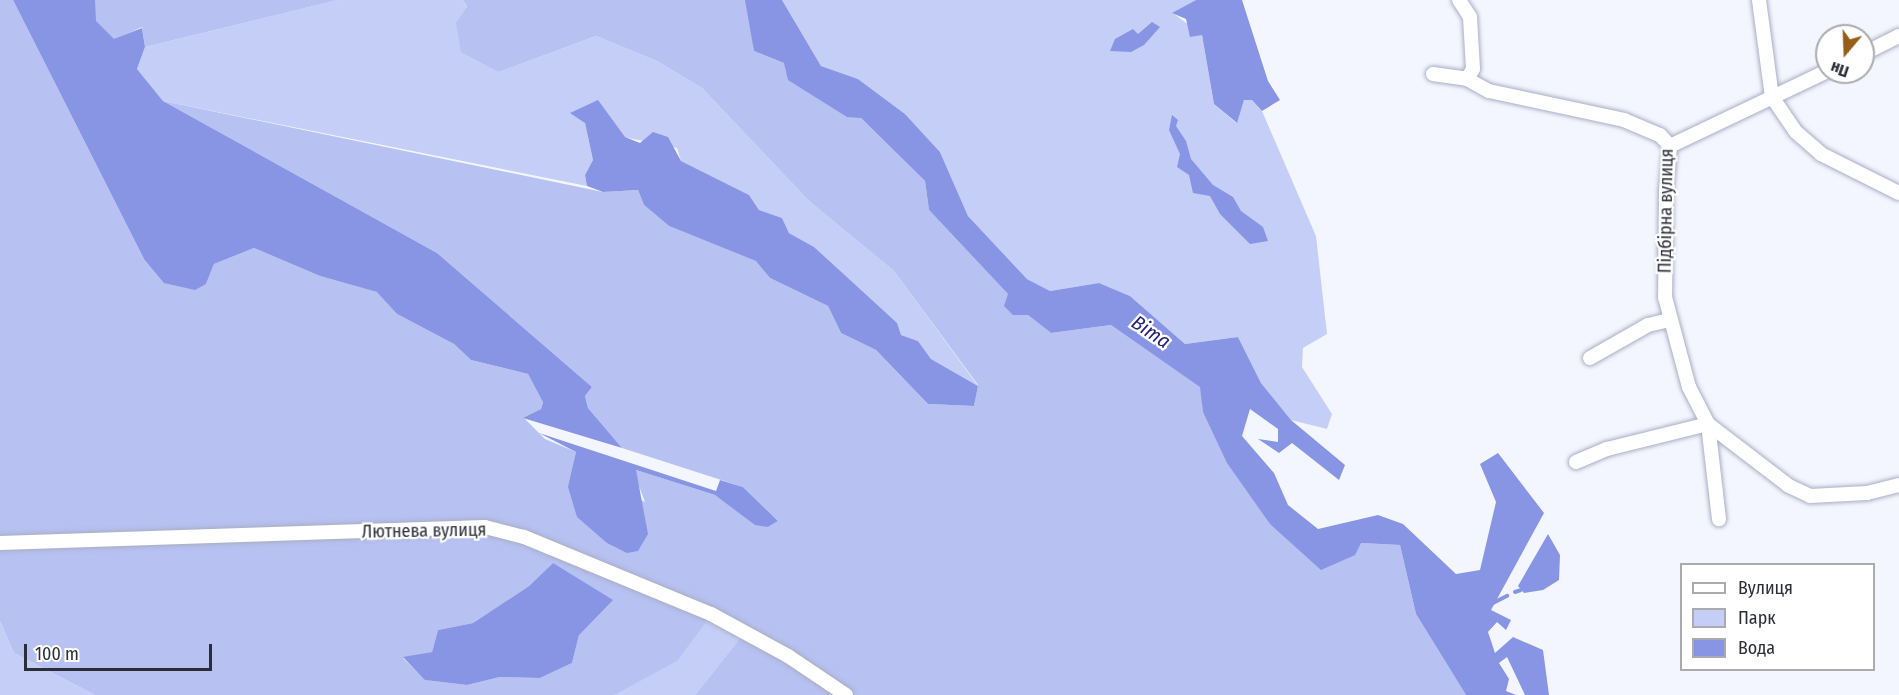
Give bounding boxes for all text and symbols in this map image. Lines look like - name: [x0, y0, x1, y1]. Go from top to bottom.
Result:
- north arrow: [1815, 24, 1875, 84]
- text: Пн: [1828, 58, 1851, 82]
- street label: Підбірна вулиця: [1654, 149, 1678, 273]
- water label: Віта: [1127, 310, 1175, 354]
- street label: Лютнева вулиця: [361, 519, 487, 543]
- legend: [1680, 563, 1875, 671]
- text: Вулиця: [1738, 577, 1793, 599]
- text: Парк: [1738, 607, 1776, 629]
- scale bar: [27, 632, 214, 670]
- text: Вода: [1738, 637, 1775, 659]
- text: 100 m: [35, 643, 79, 665]

